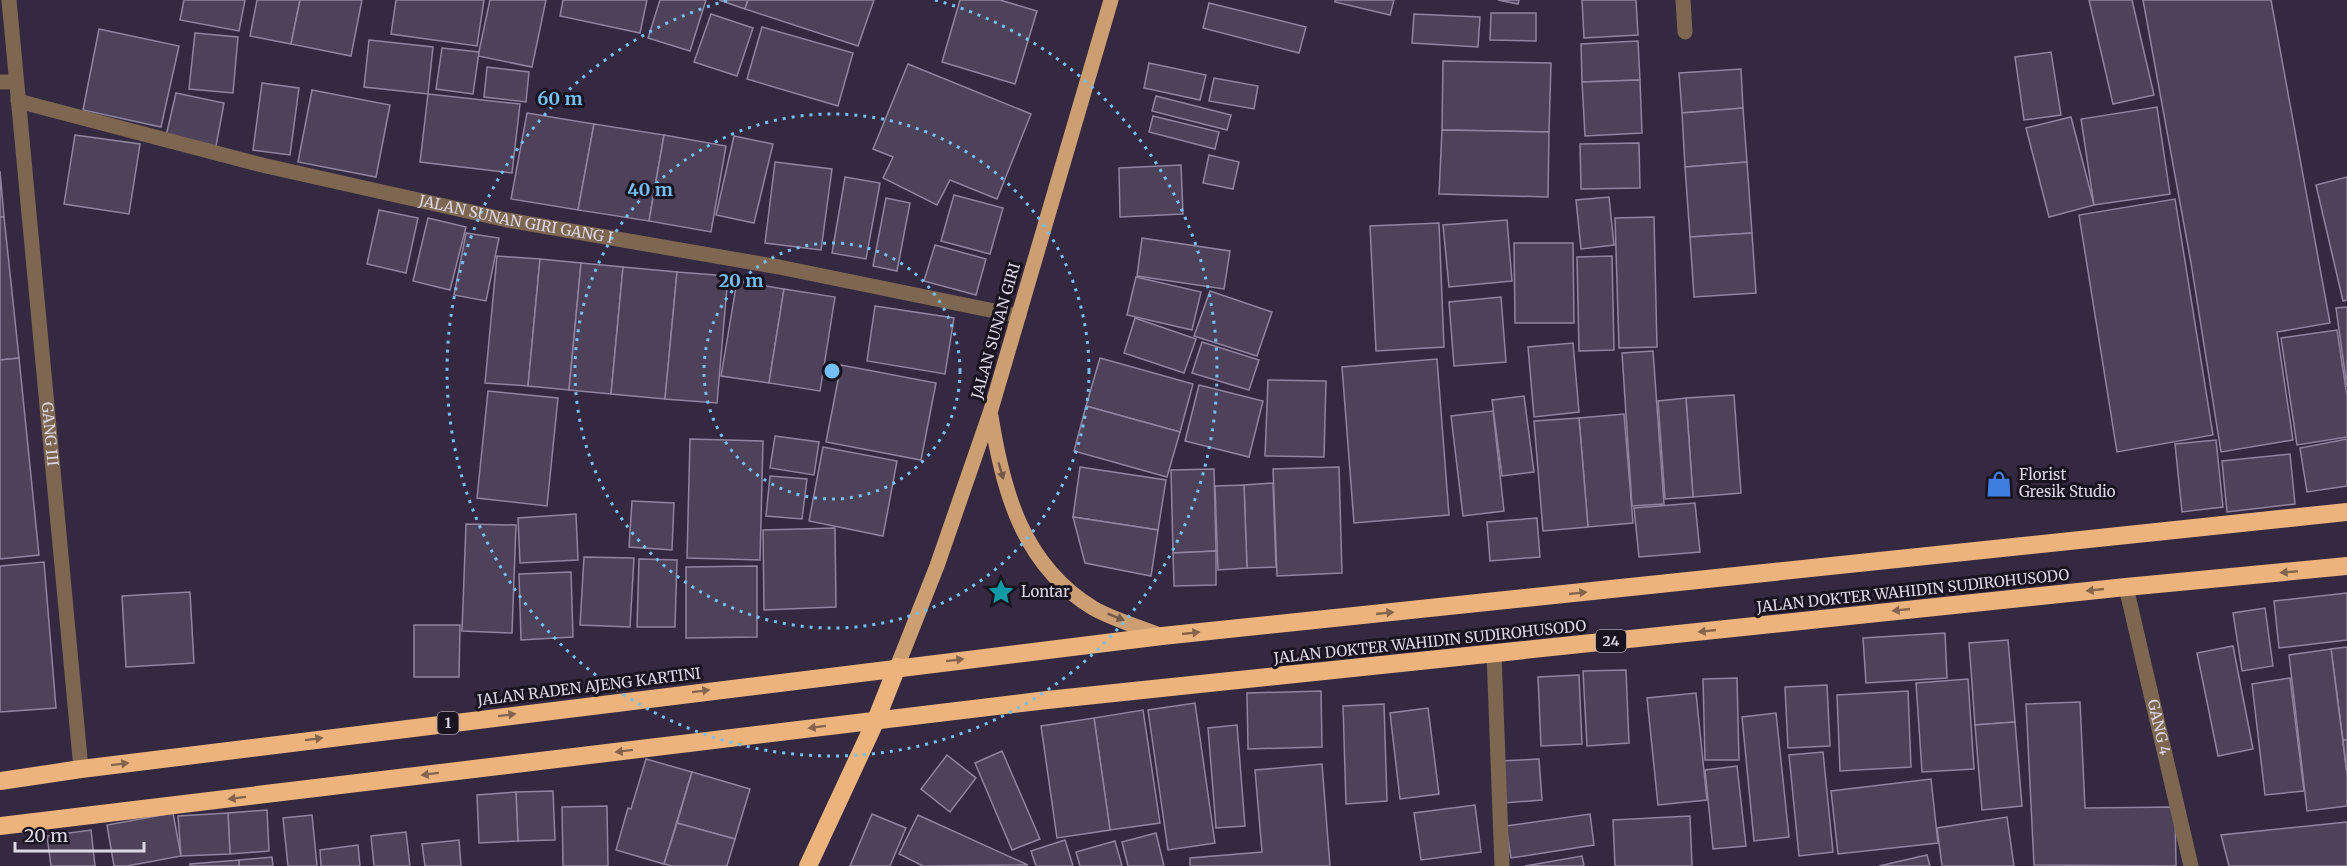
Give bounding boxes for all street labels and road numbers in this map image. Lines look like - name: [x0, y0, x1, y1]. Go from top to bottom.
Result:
- street label: JALAN SUNAN GIRI GANG I: [416, 190, 615, 247]
- street label: JALAN SUNAN GIRI: [967, 261, 1024, 402]
- street label: GANG III: [38, 401, 63, 467]
- street label: JALAN DOKTER WAHIDIN SUDIROHUSODO: [1755, 565, 2070, 616]
- street label: JALAN DOKTER WAHIDIN SUDIROHUSODO: [1272, 616, 1587, 667]
- road number: 24: [1596, 630, 1626, 652]
- street label: JALAN RADEN AJENG KARTINI: [475, 663, 702, 710]
- street label: GANG 4: [2143, 697, 2175, 757]
- road number: 1: [438, 712, 458, 734]

